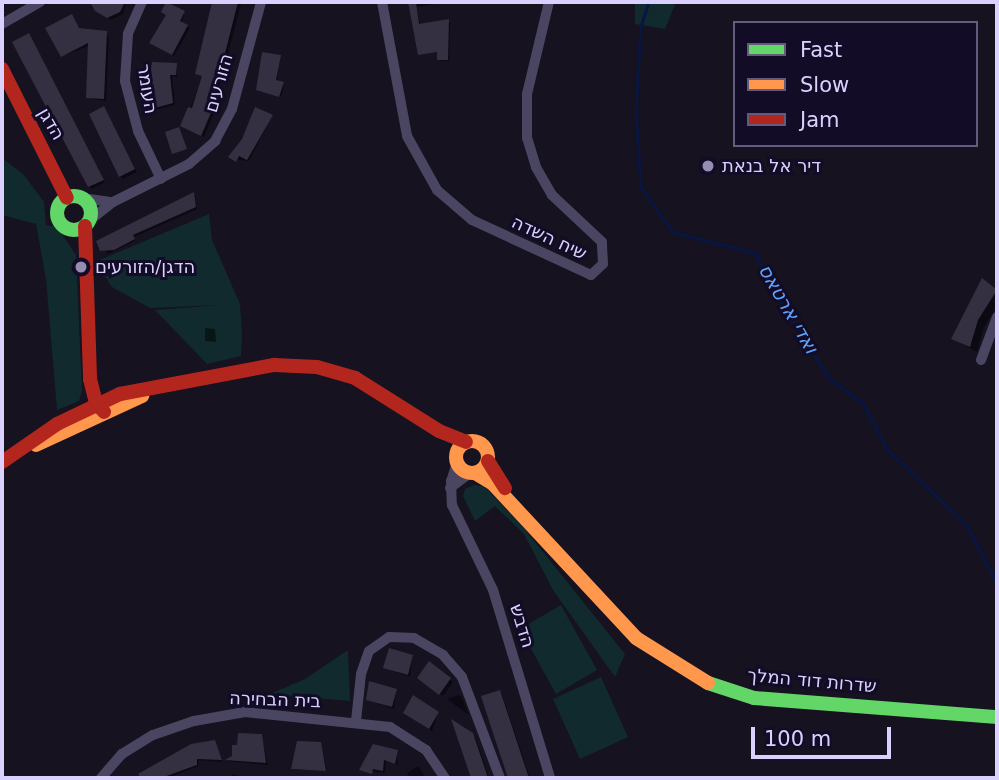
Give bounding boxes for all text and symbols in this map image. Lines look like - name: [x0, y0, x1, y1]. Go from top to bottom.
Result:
- legend: [733, 21, 978, 147]
- text: Fast: [800, 38, 842, 62]
- street label: הזורעים: [200, 51, 238, 115]
- street label: העומר: [132, 62, 162, 116]
- text: Slow: [800, 73, 849, 97]
- street label: הדגן: [33, 104, 69, 144]
- text: Jam: [800, 108, 840, 132]
- place label: דיר אל בנאת: [722, 155, 821, 177]
- marker: דיר אל בנאת: [700, 158, 716, 174]
- street label: שיח השדה: [508, 211, 590, 265]
- place label: הדגן/הזורעים: [95, 256, 195, 278]
- marker: הדגן/הזורעים: [73, 259, 89, 275]
- water label: ואדי ארטאס: [753, 260, 823, 358]
- street label: הדבש: [505, 601, 539, 651]
- street label: שדרות דוד המלך: [747, 665, 877, 697]
- street label: בית הבחירה: [229, 688, 321, 712]
- scale bar: [754, 714, 894, 758]
- text: 100 m: [764, 727, 831, 751]

